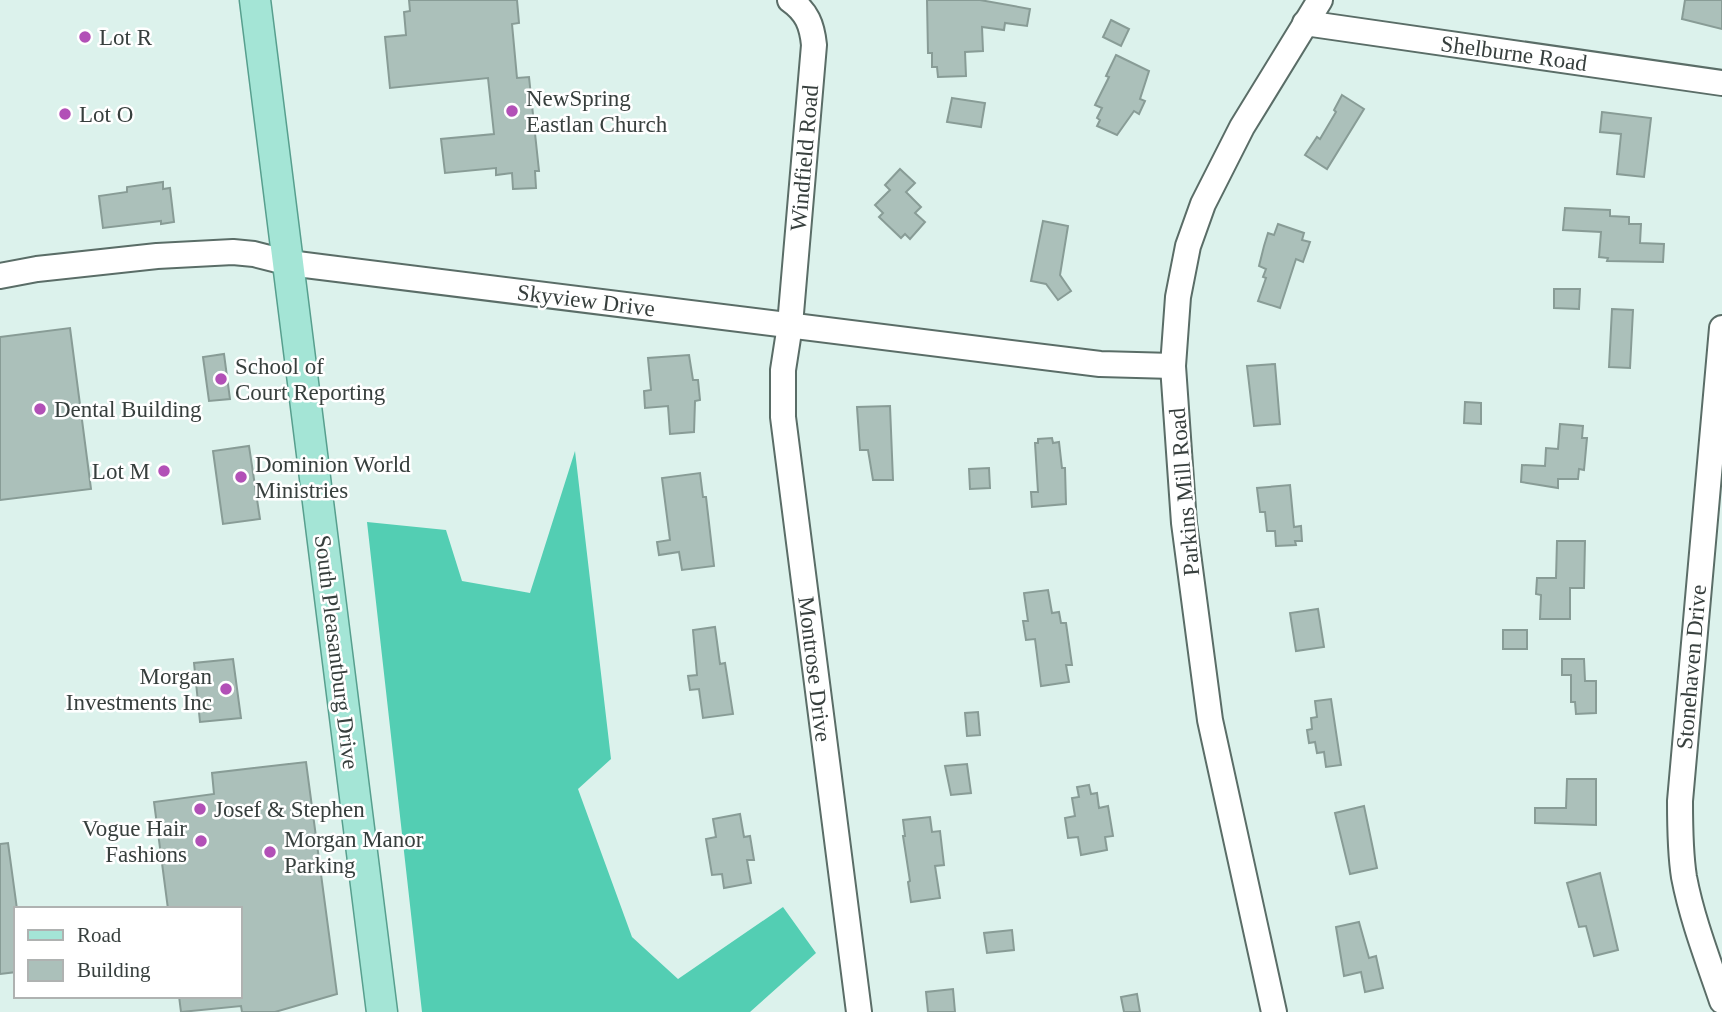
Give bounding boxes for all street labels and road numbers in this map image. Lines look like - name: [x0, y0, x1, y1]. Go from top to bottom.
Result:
- street label: Shelburne Road: [1439, 31, 1589, 76]
- street label: Windfield Road: [786, 83, 823, 232]
- street label: Skyview Drive: [516, 280, 656, 321]
- street label: Parkins Mill Road: [1165, 406, 1204, 577]
- street label: South Pleasantburg Drive: [310, 533, 363, 771]
- street label: Stonehaven Drive: [1672, 584, 1711, 751]
- street label: Montrose Drive: [793, 595, 836, 743]

